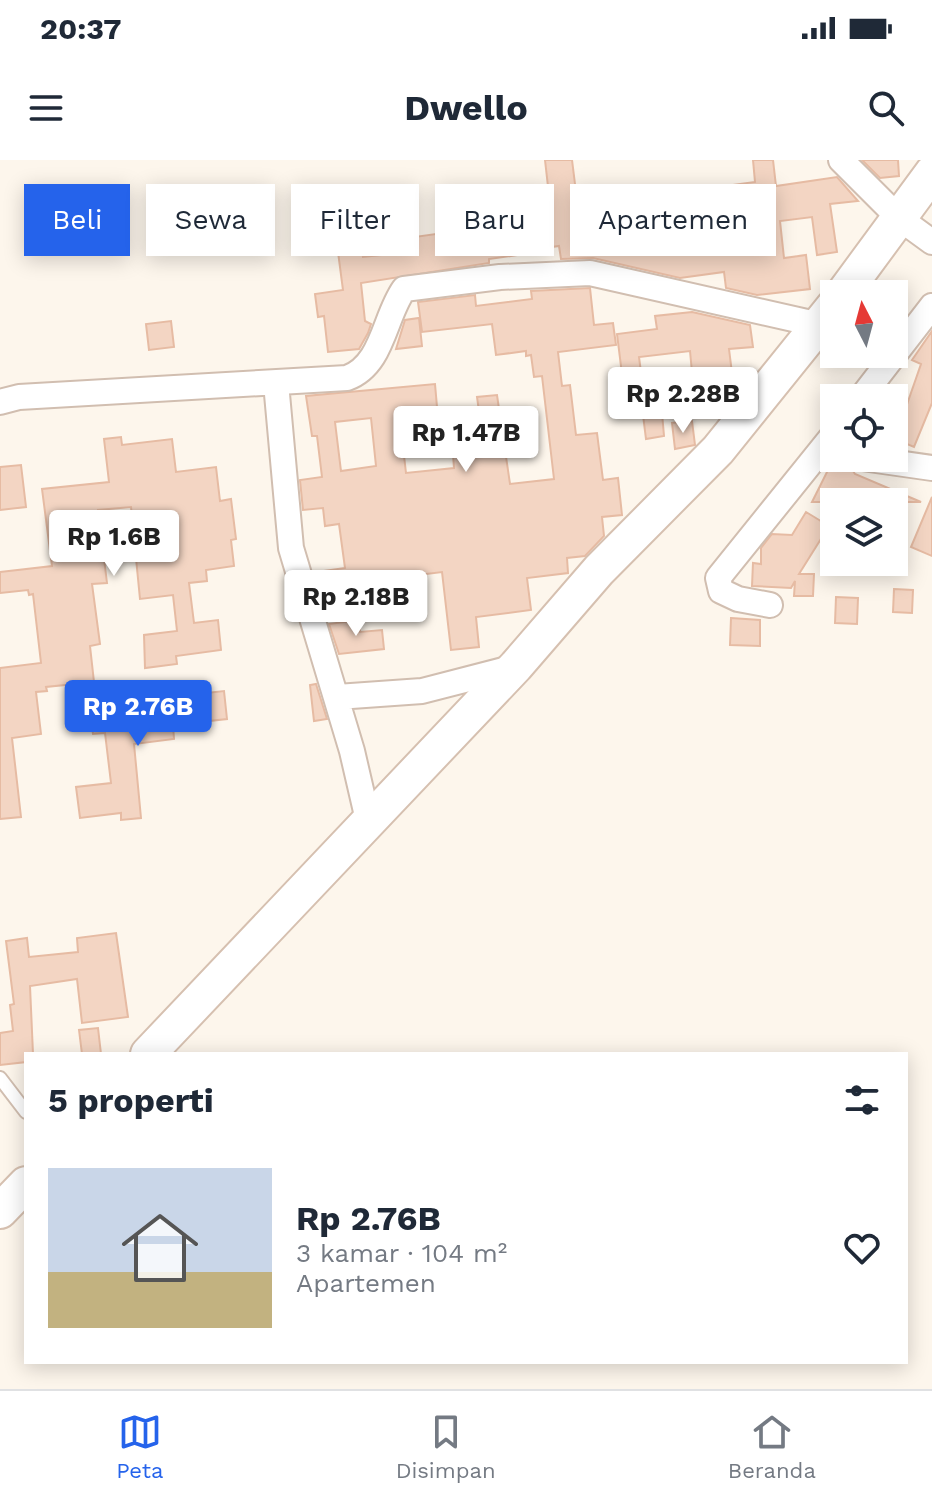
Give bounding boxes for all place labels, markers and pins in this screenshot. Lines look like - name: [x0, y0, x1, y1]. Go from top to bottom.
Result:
- pin: Rp 2.28B: [600, 367, 766, 435]
- pin: Rp 1.47B: [383, 406, 549, 474]
- pin: Rp 1.6B: [40, 510, 188, 578]
- pin: Rp 2.18B: [273, 570, 439, 638]
- pin: Rp 2.76B: [55, 680, 221, 748]

